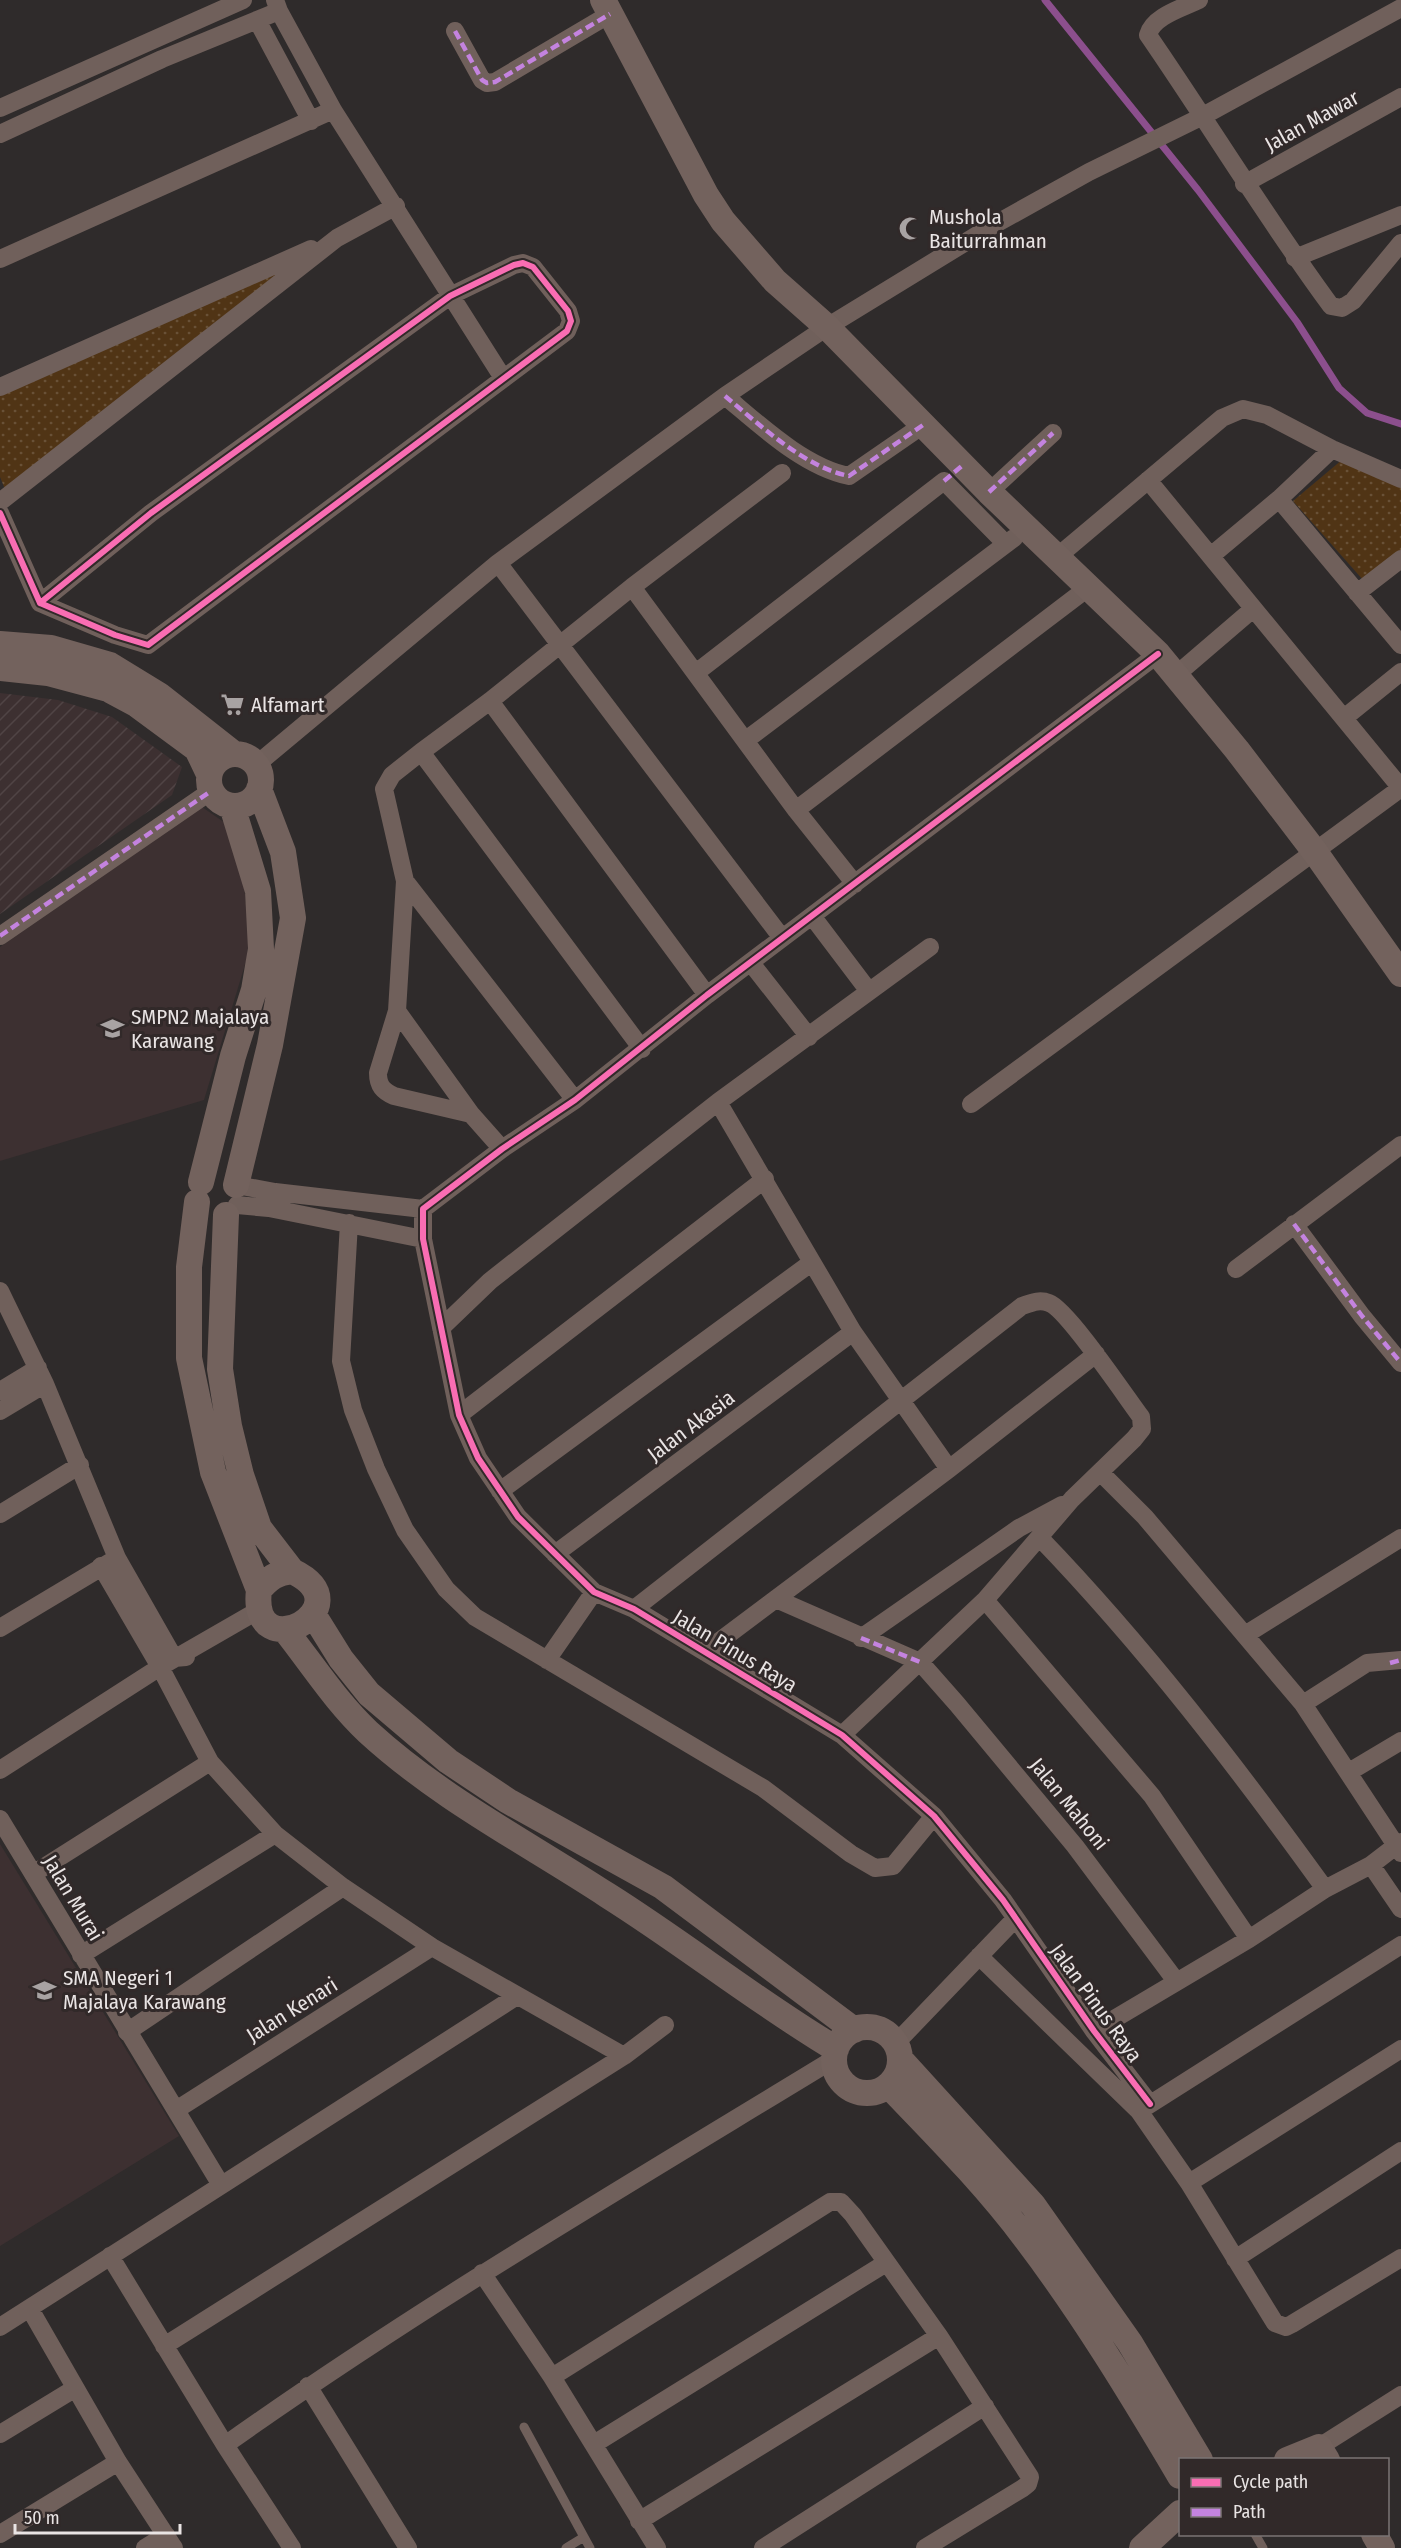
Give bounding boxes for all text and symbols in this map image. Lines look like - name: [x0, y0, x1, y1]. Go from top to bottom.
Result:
- street label: Jalan Mawar: [1260, 84, 1364, 158]
- place label: Mushola Baiturrahman: [929, 204, 1047, 254]
- mosque icon: Mushola Baiturrahman: [898, 216, 924, 242]
- supermarket icon: Alfamart: [220, 692, 246, 718]
- place label: Alfamart: [251, 692, 325, 718]
- place label: SMPN2 Majalaya Karawang: [131, 1004, 269, 1054]
- school or university icon: SMPN2 Majalaya Karawang: [100, 1016, 126, 1042]
- street label: Jalan Akasia: [642, 1385, 740, 1467]
- street label: Jalan Pinus Raya: [668, 1604, 802, 1698]
- street label: Jalan Mahoni: [1024, 1753, 1114, 1855]
- street label: Jalan Murai: [37, 1850, 109, 1946]
- street label: Jalan Pinus Raya: [1044, 1939, 1148, 2067]
- place label: SMA Negeri 1 Majalaya Karawang: [63, 1965, 226, 2015]
- street label: Jalan Kenari: [242, 1972, 342, 2048]
- school or university icon: SMA Negeri 1 Majalaya Karawang: [32, 1977, 58, 2003]
- legend: [1179, 2458, 1389, 2536]
- text: Cycle path: [1233, 2471, 1308, 2493]
- scale bar: [15, 2497, 180, 2535]
- text: Path: [1233, 2501, 1266, 2523]
- text: 50 m: [24, 2507, 60, 2529]

